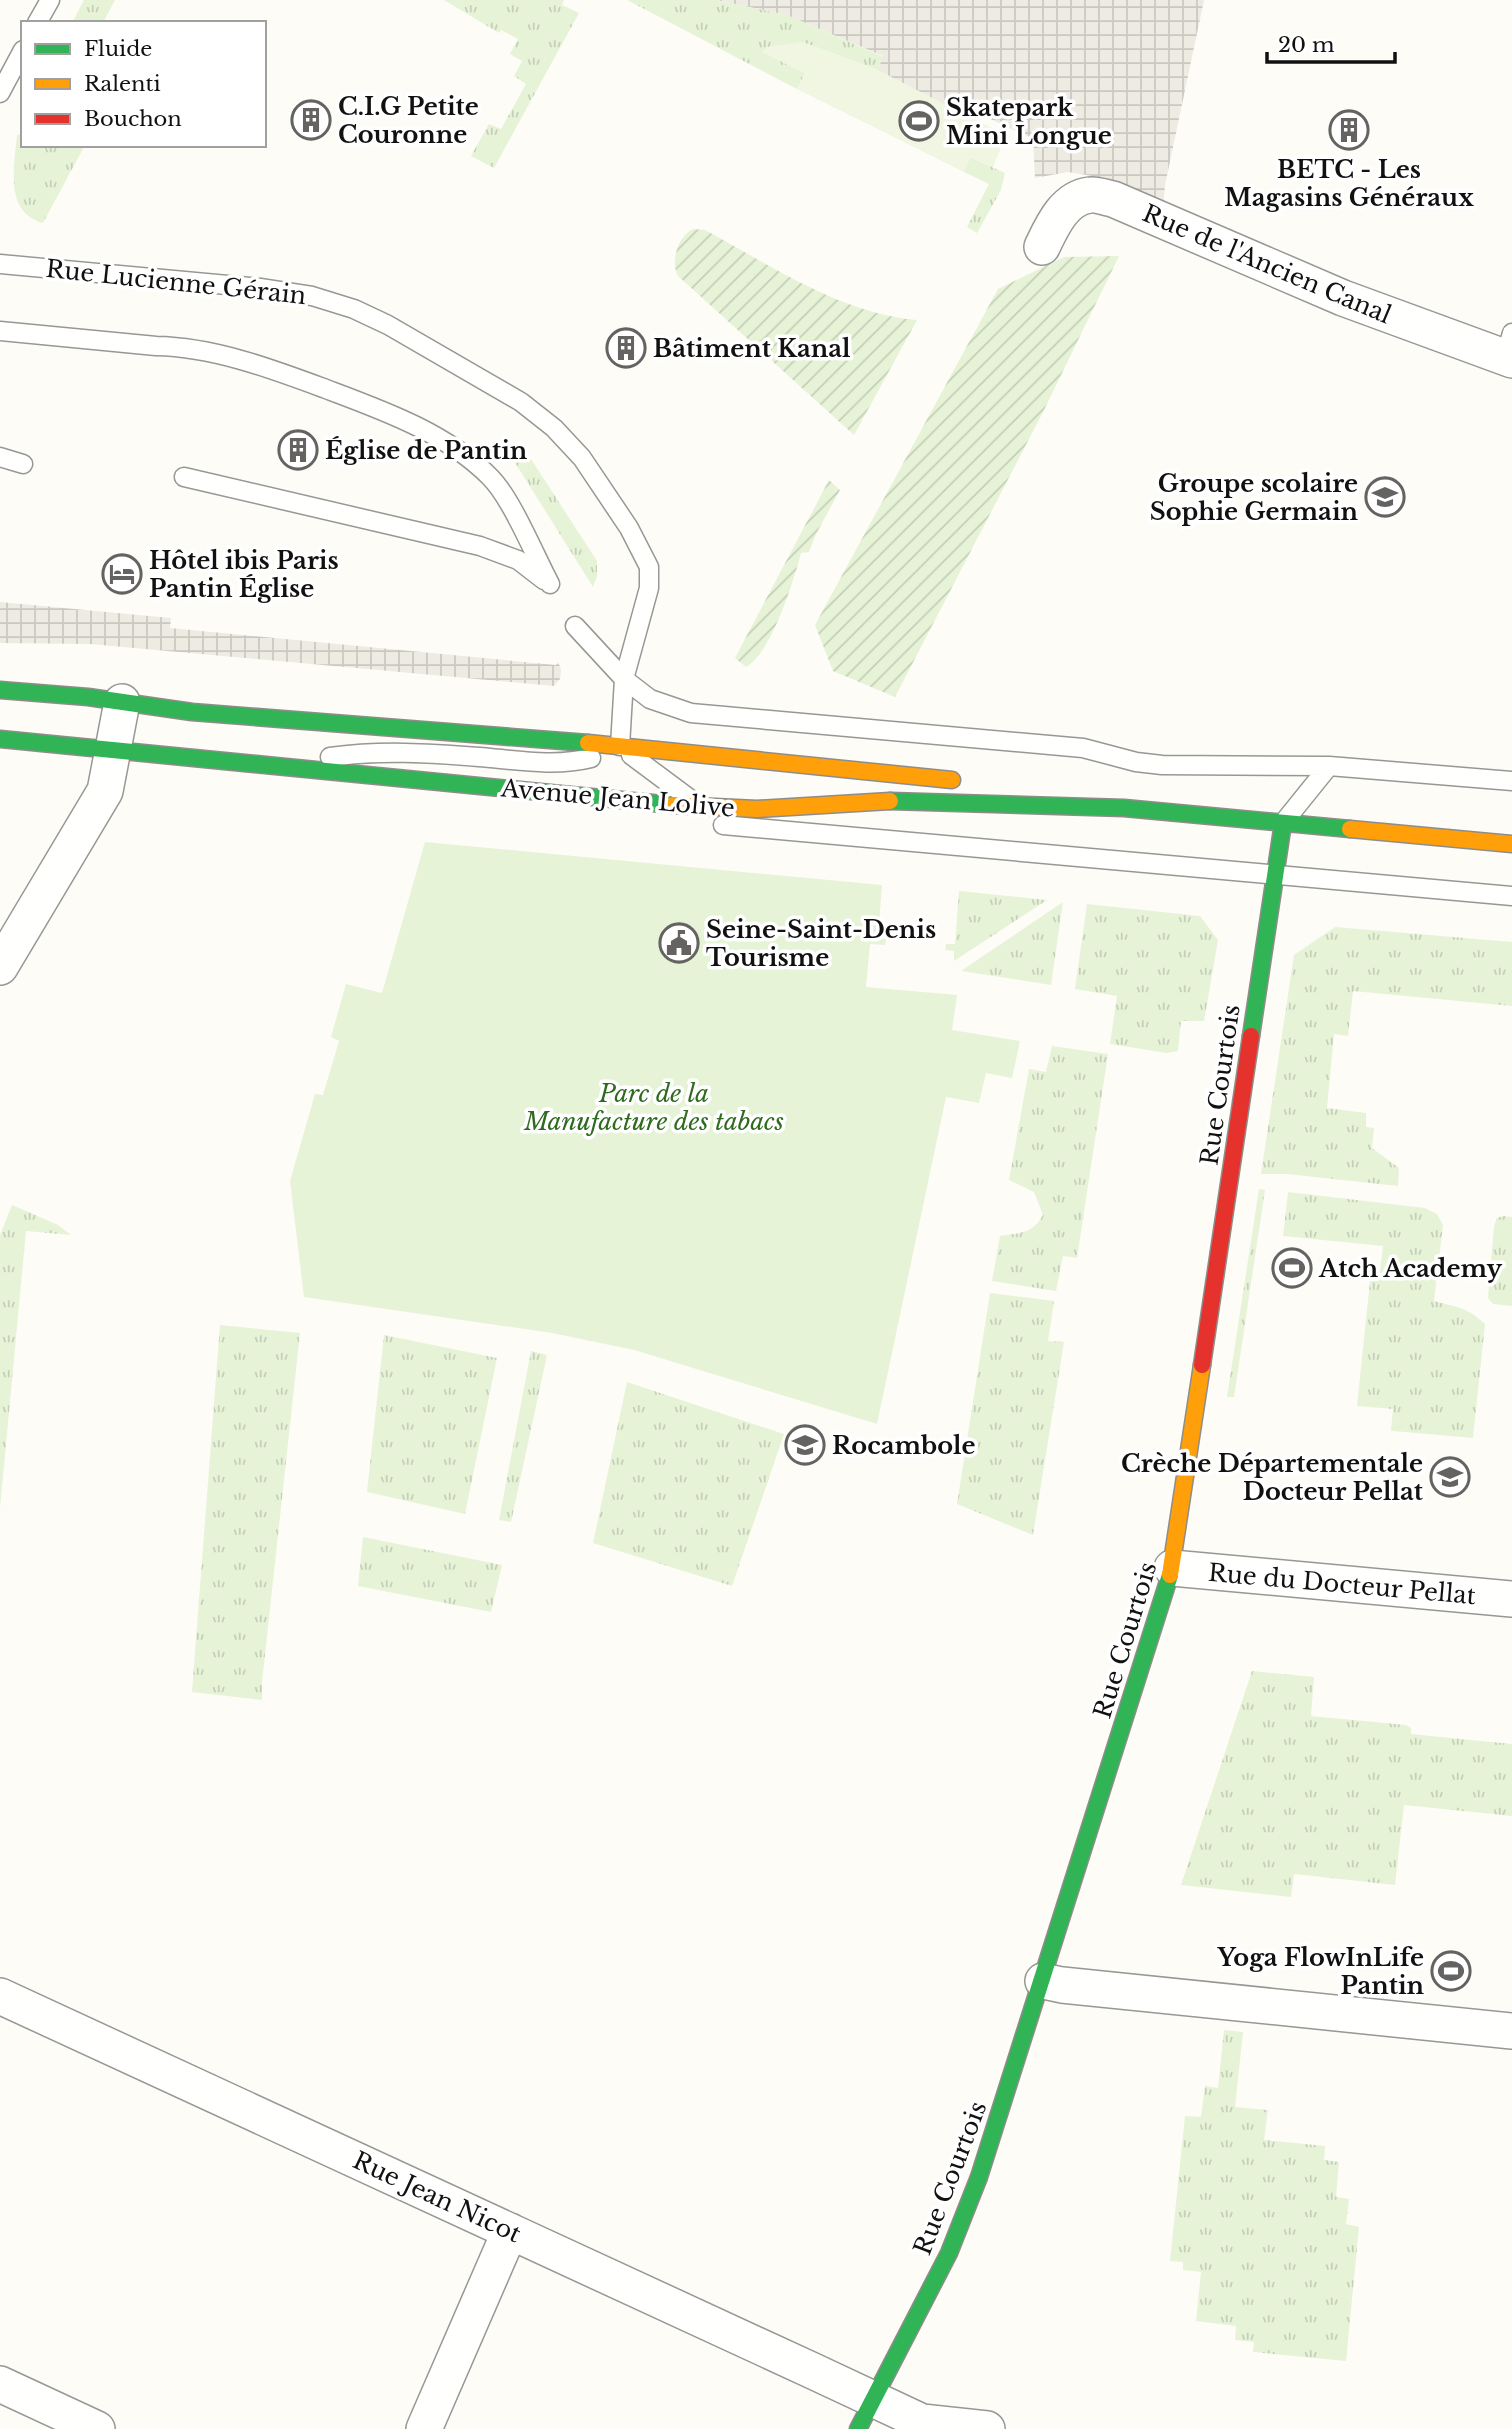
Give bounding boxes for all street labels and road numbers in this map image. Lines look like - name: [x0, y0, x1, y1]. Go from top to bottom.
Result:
- street label: Rue de l'Ancien Canal: [1138, 198, 1396, 330]
- street label: Rue Lucienne Gérain: [44, 254, 308, 310]
- street label: Avenue Jean Lolive: [499, 773, 736, 823]
- street label: Rue Courtois: [1194, 1003, 1246, 1167]
- street label: Rue Courtois: [1087, 1558, 1163, 1722]
- street label: Rue du Docteur Pellat: [1207, 1558, 1477, 1610]
- street label: Rue Courtois: [907, 2097, 993, 2259]
- street label: Rue Jean Nicot: [348, 2145, 526, 2249]

